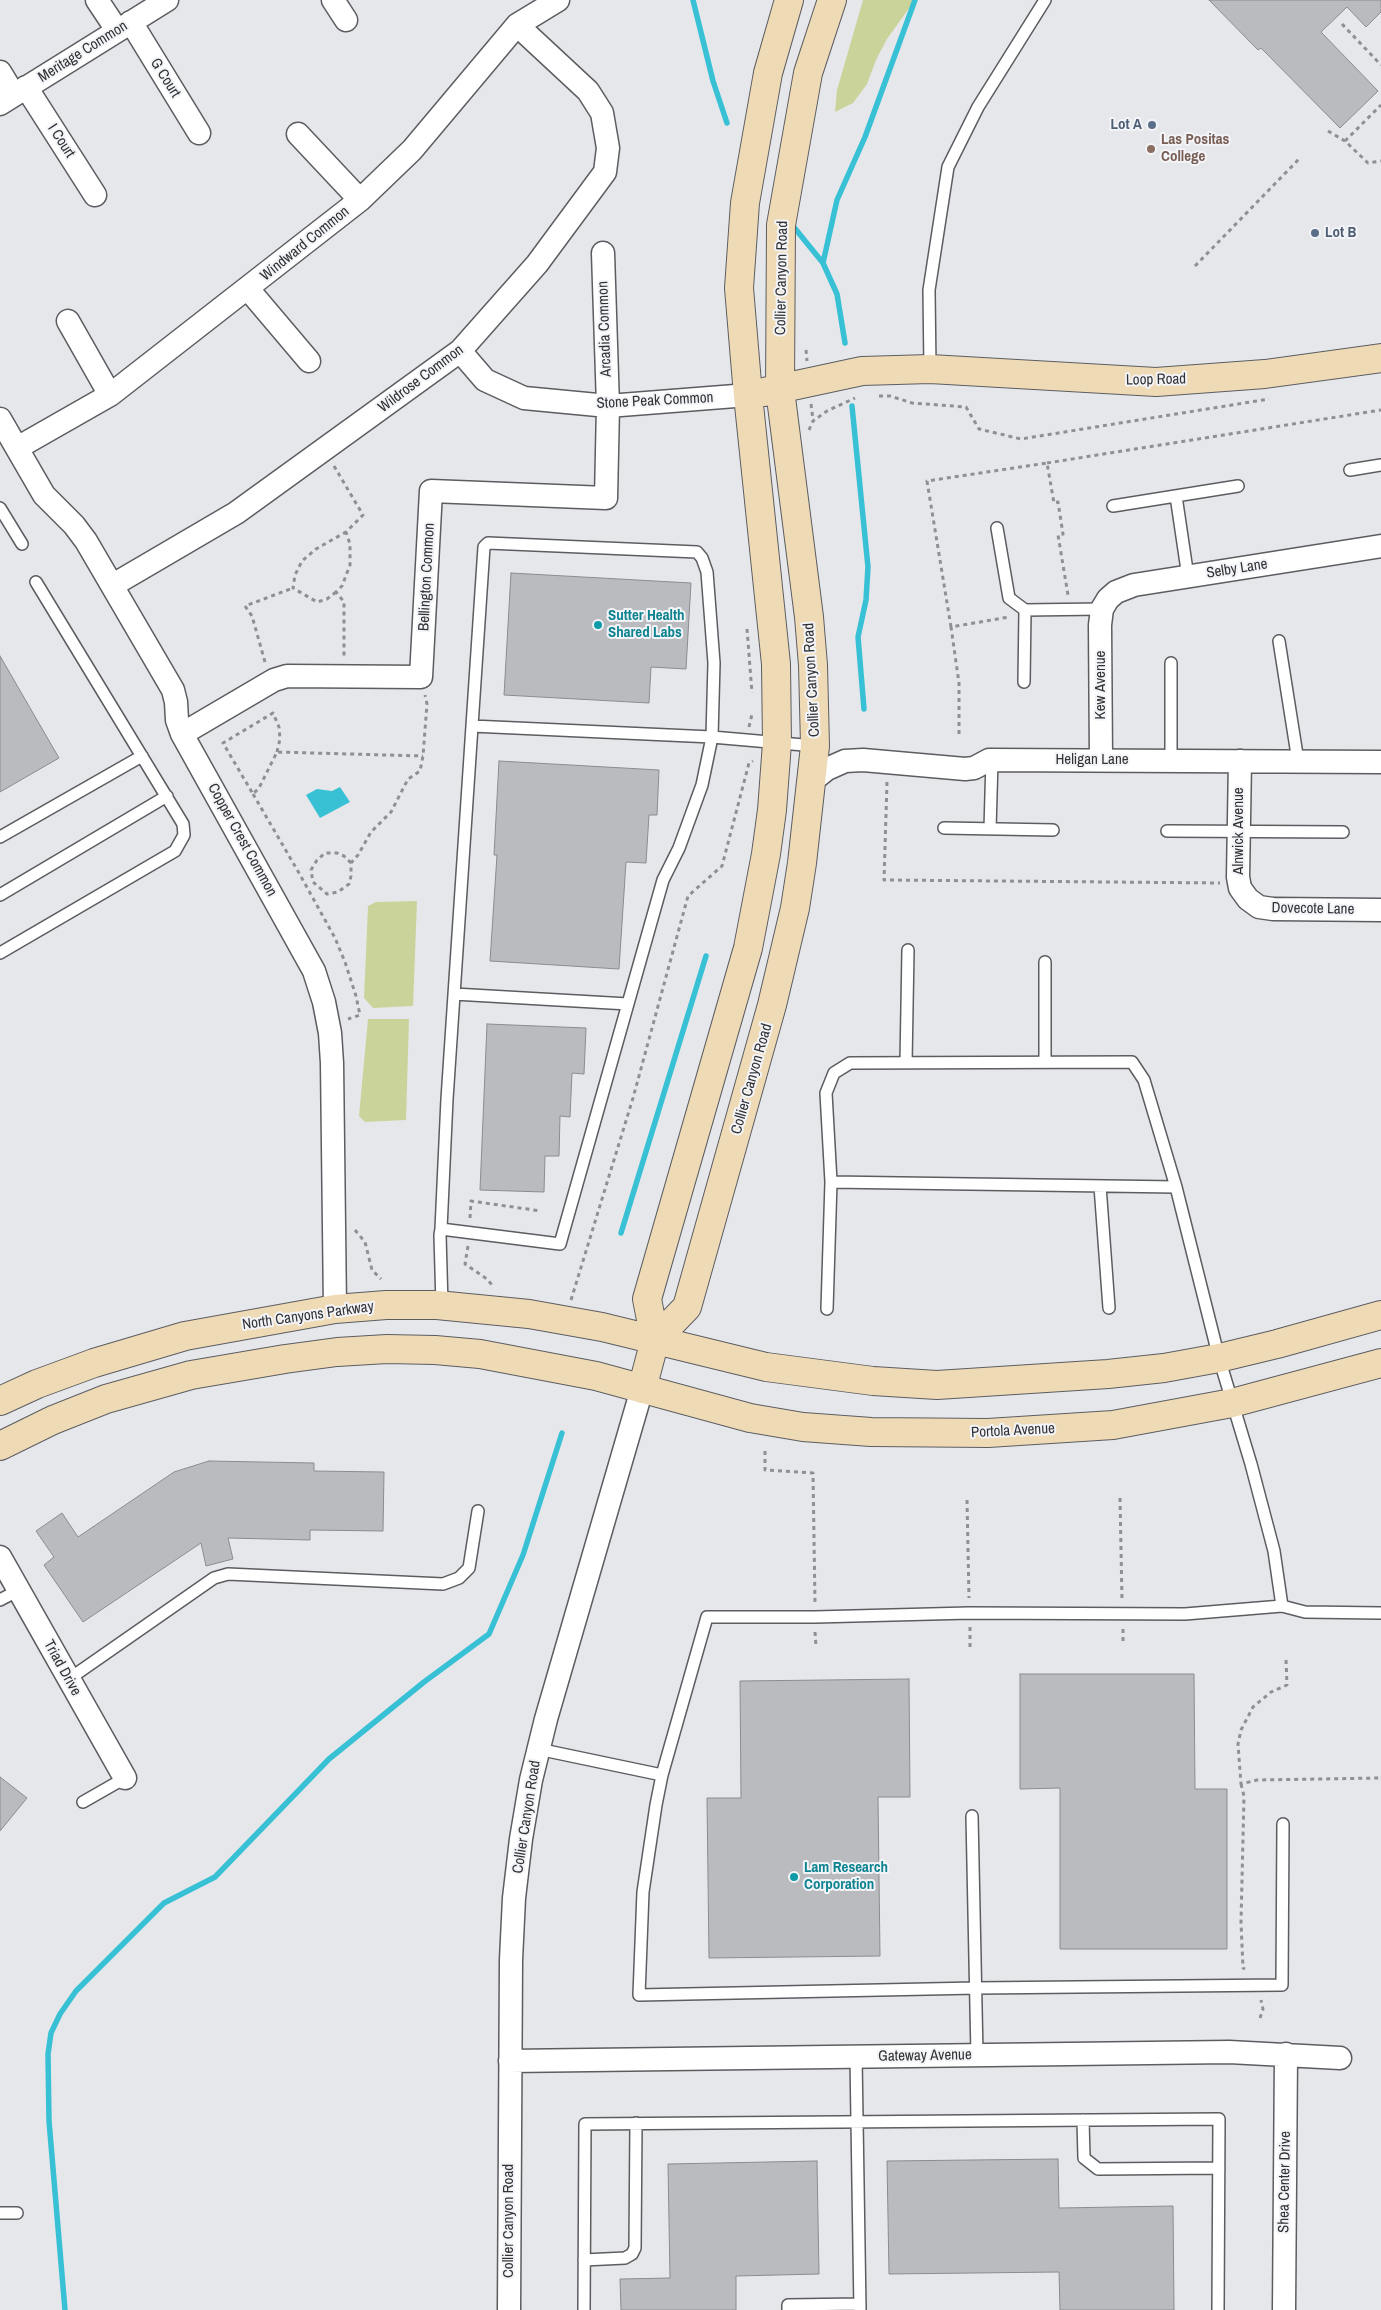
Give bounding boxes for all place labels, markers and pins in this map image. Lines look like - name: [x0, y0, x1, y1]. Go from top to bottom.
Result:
- place label: Lot A: [1111, 116, 1142, 134]
- marker: Lot A: [1146, 119, 1158, 131]
- place label: Las Positas College: [1161, 131, 1229, 166]
- marker: Las Positas College: [1145, 143, 1157, 155]
- place label: Lot B: [1325, 224, 1356, 242]
- marker: Lot B: [1309, 227, 1321, 239]
- place label: Sutter Health Shared Labs: [608, 607, 685, 642]
- marker: Sutter Health Shared Labs: [592, 619, 604, 631]
- place label: Lam Research Corporation: [804, 1859, 888, 1894]
- marker: Lam Research Corporation: [788, 1871, 800, 1883]

